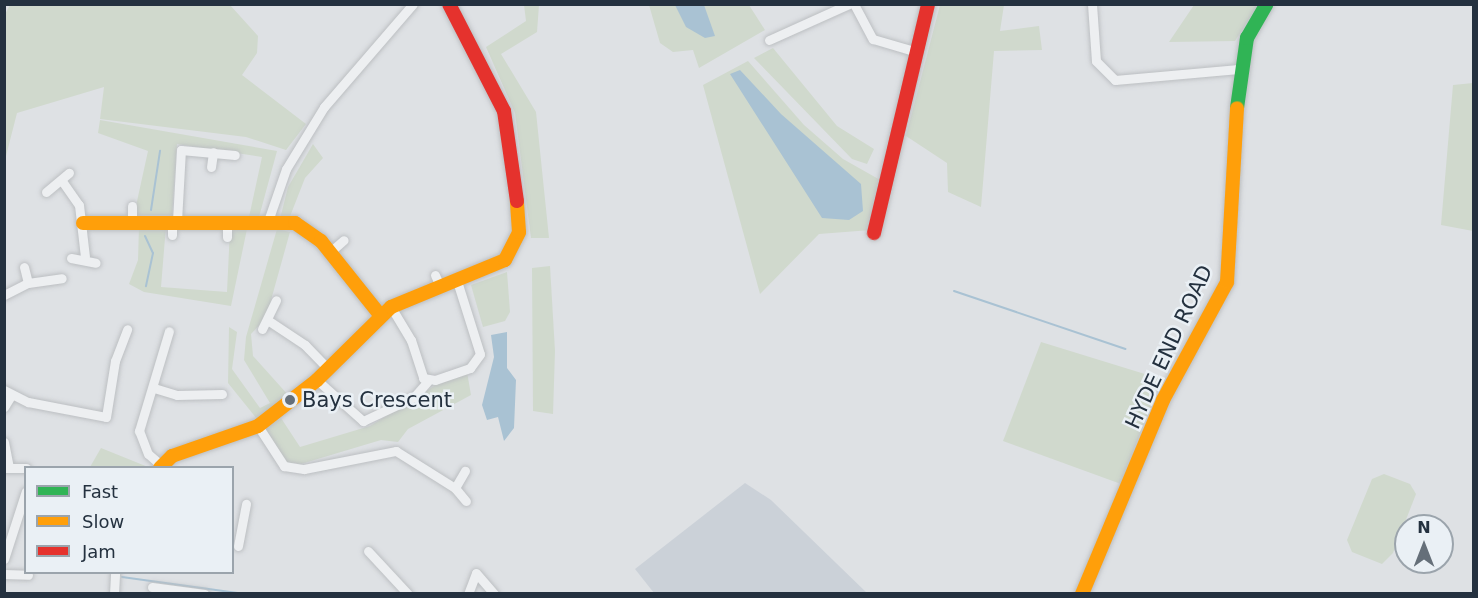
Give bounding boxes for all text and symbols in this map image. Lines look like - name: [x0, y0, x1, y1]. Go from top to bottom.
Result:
- street label: HYDE END ROAD: [1120, 261, 1218, 433]
- place label: Bays Crescent: [302, 387, 452, 413]
- marker: Bays Crescent: [283, 393, 297, 407]
- legend: [24, 466, 234, 574]
- text: Fast: [82, 481, 118, 502]
- text: Slow: [82, 511, 124, 532]
- north arrow: [1394, 514, 1454, 574]
- text: N: [1417, 518, 1431, 537]
- text: Jam: [82, 541, 116, 562]

